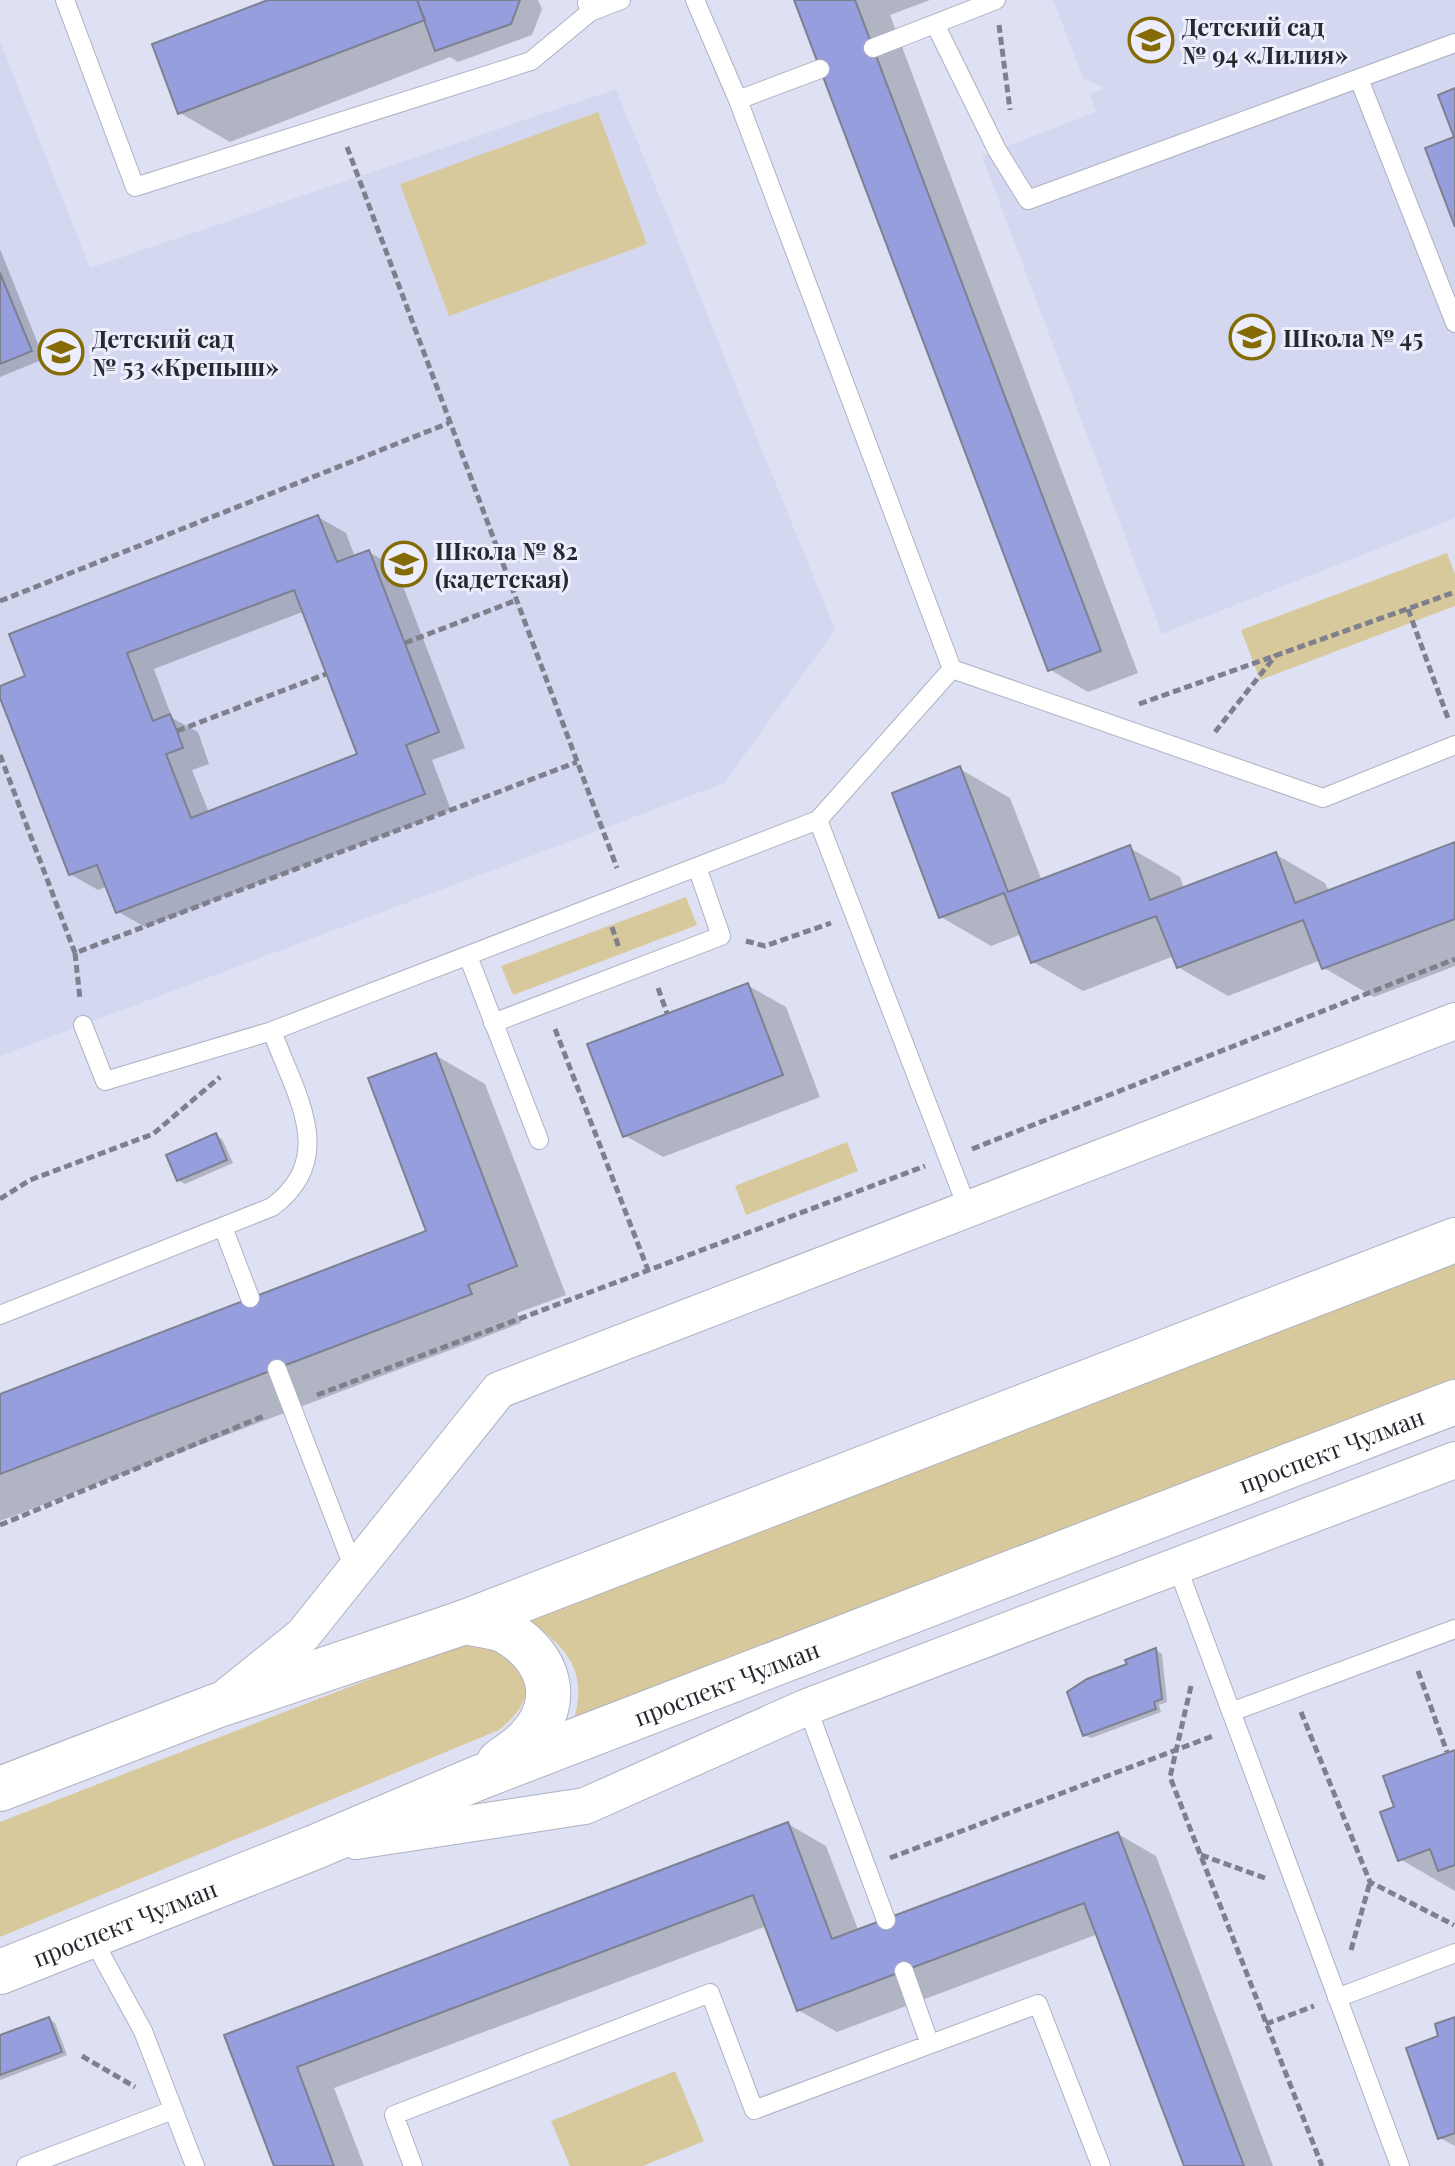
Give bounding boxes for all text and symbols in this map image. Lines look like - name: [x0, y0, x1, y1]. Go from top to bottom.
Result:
- place label: Детский сад № 94 «Лилия»: [1182, 10, 1348, 70]
- school or university icon: Детский сад № 94 «Лилия»: [1127, 16, 1175, 64]
- school or university icon: Школа № 45: [1228, 313, 1276, 361]
- place label: Школа № 45: [1283, 321, 1423, 353]
- place label: Детский сад № 53 «Крепыш»: [92, 322, 279, 382]
- school or university icon: Детский сад № 53 «Крепыш»: [37, 328, 85, 376]
- place label: Школа № 82 (кадетская): [435, 534, 578, 594]
- school or university icon: Школа № 82 (кадетская): [380, 540, 428, 588]
- street label: проспект Чулман: [1234, 1400, 1428, 1500]
- street label: проспект Чулман: [629, 1632, 823, 1733]
- street label: проспект Чулман: [28, 1872, 221, 1974]

